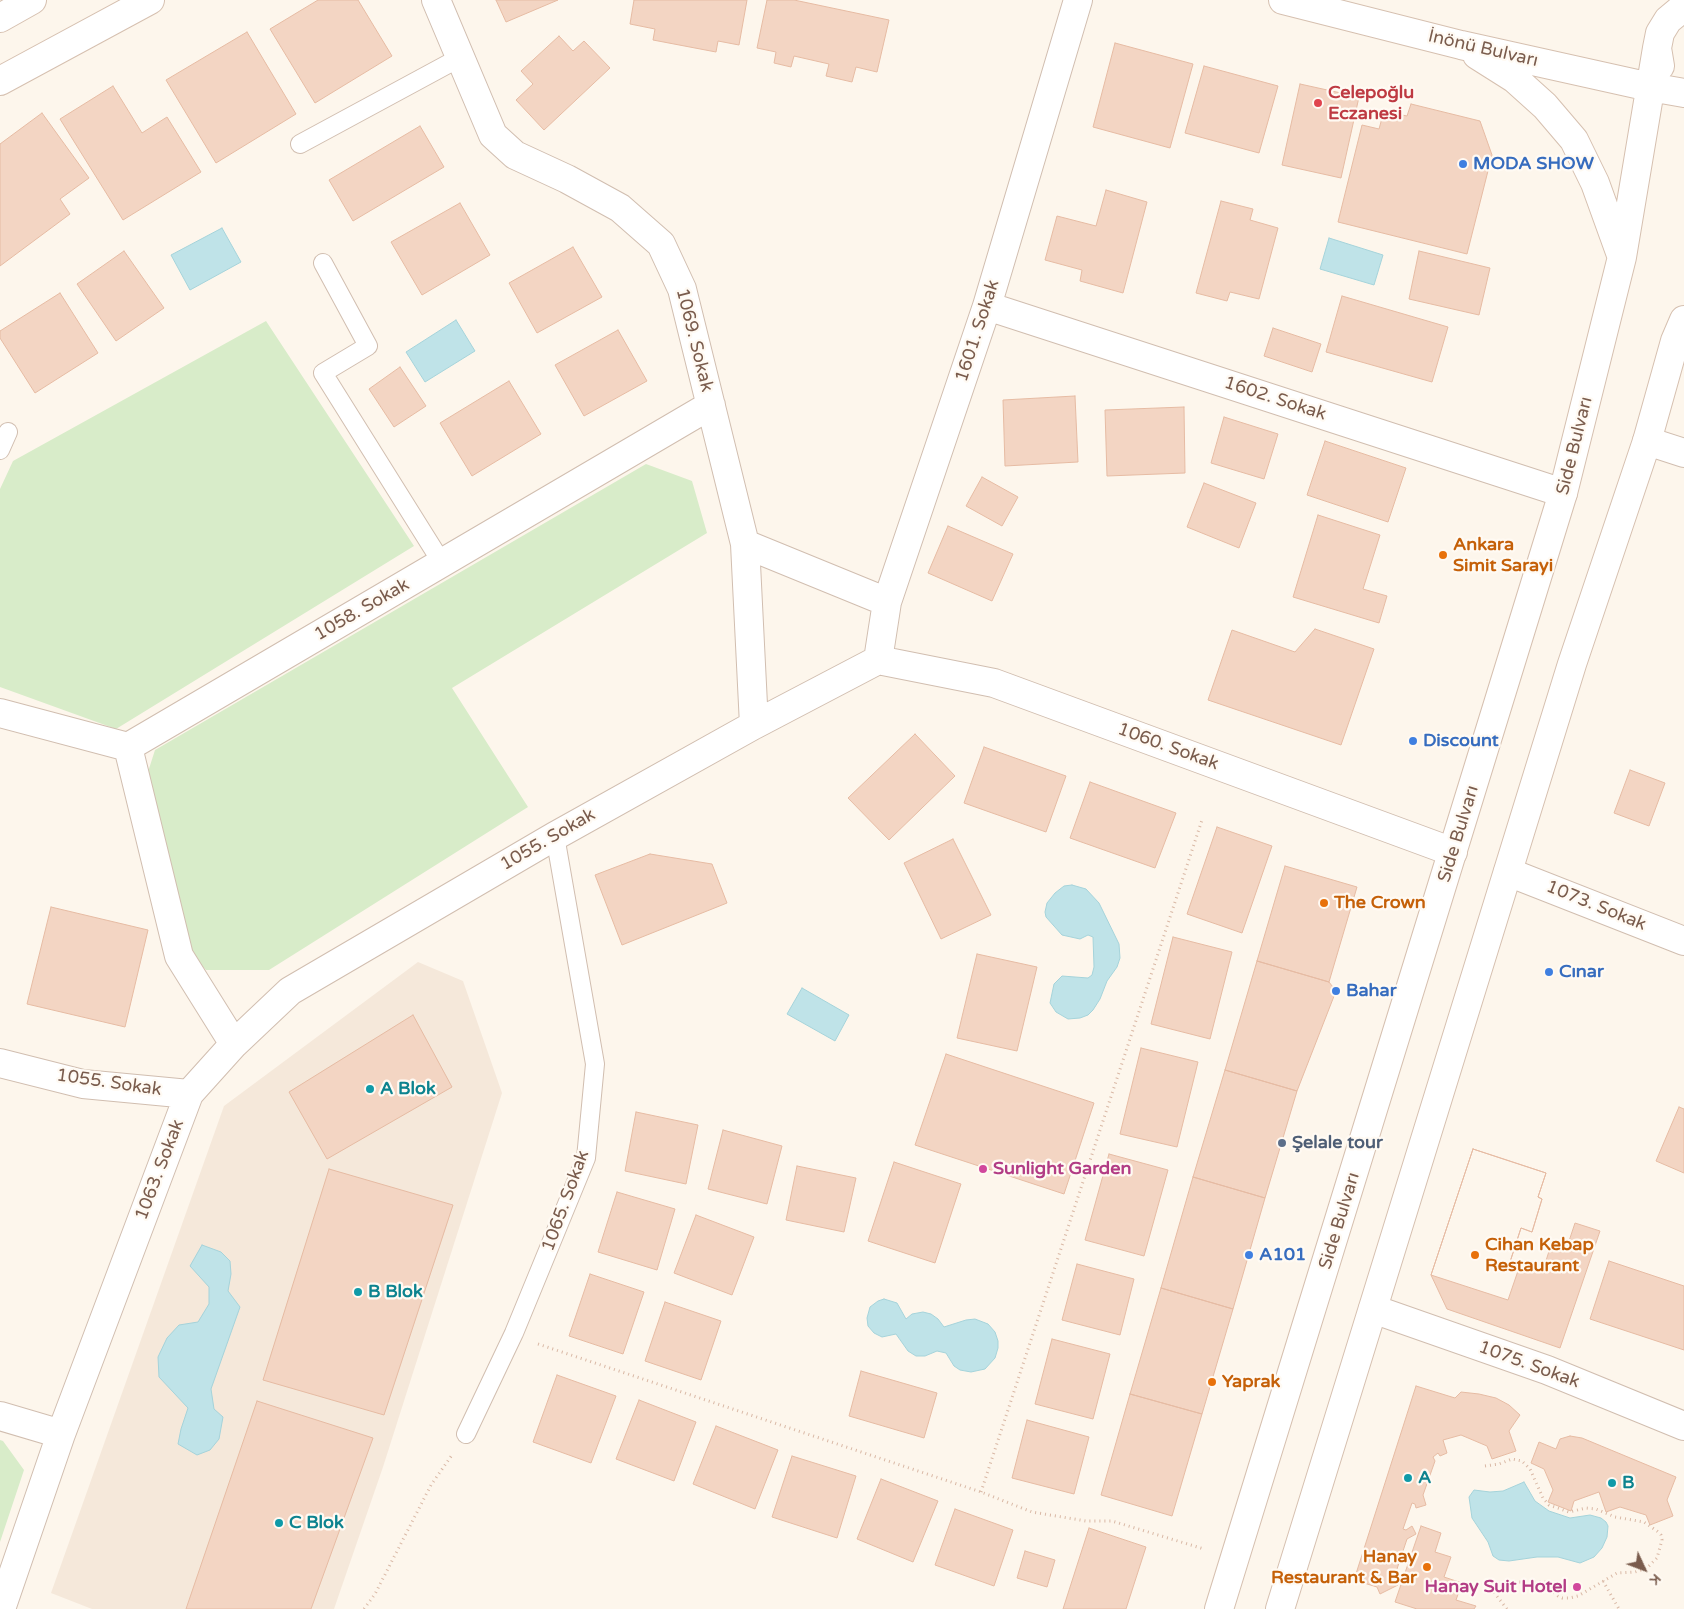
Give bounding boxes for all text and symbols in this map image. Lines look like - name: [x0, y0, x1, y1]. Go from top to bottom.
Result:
- street label: İnönü Bulvarı: [1426, 26, 1540, 72]
- place label: Celepoğlu Eczanesi: [1328, 82, 1414, 125]
- marker: Celepoğlu Eczanesi: [1312, 97, 1324, 109]
- place label: MODA SHOW: [1473, 153, 1594, 175]
- marker: MODA SHOW: [1457, 158, 1469, 170]
- street label: 1601. Sokak: [951, 277, 1005, 385]
- street label: 1069. Sokak: [671, 286, 717, 394]
- street label: 1602. Sokak: [1221, 372, 1329, 426]
- street label: Side Bulvarı: [1552, 395, 1598, 497]
- place label: Ankara Simit Sarayi: [1453, 534, 1553, 576]
- marker: Ankara Simit Sarayi: [1437, 549, 1449, 561]
- street label: 1058. Sokak: [311, 574, 413, 646]
- street label: 1060. Sokak: [1114, 719, 1222, 775]
- place label: Discount: [1423, 730, 1499, 752]
- marker: Discount: [1407, 735, 1419, 747]
- street label: Side Bulvarı: [1434, 783, 1484, 885]
- street label: 1055. Sokak: [497, 804, 599, 876]
- street label: 1073. Sokak: [1543, 876, 1649, 936]
- place label: The Crown: [1334, 892, 1426, 914]
- marker: The Crown: [1318, 897, 1330, 909]
- place label: Cınar: [1559, 961, 1604, 983]
- marker: Cınar: [1543, 966, 1555, 978]
- place label: Bahar: [1346, 980, 1397, 1002]
- marker: Bahar: [1330, 985, 1342, 997]
- street label: 1055. Sokak: [55, 1065, 163, 1101]
- place label: A Blok: [380, 1078, 436, 1100]
- marker: A Blok: [364, 1083, 376, 1095]
- street label: 1063. Sokak: [131, 1117, 189, 1223]
- place label: Şelale tour: [1292, 1132, 1383, 1154]
- marker: Şelale tour: [1276, 1137, 1288, 1149]
- street label: 1065. Sokak: [538, 1148, 594, 1254]
- place label: Sunlight Garden: [993, 1158, 1131, 1180]
- marker: Sunlight Garden: [977, 1163, 989, 1175]
- street label: Side Bulvarı: [1315, 1170, 1365, 1272]
- place label: Cihan Kebap Restaurant: [1485, 1234, 1594, 1276]
- place label: A101: [1259, 1244, 1306, 1266]
- marker: A101: [1243, 1249, 1255, 1261]
- marker: Cihan Kebap Restaurant: [1469, 1249, 1481, 1261]
- place label: B Blok: [368, 1281, 423, 1303]
- marker: B Blok: [352, 1286, 364, 1298]
- street label: 1075. Sokak: [1476, 1337, 1582, 1393]
- place label: Yaprak: [1222, 1371, 1280, 1393]
- marker: Yaprak: [1206, 1376, 1218, 1388]
- place label: A: [1418, 1467, 1431, 1489]
- marker: A: [1402, 1472, 1414, 1484]
- place label: B: [1622, 1472, 1634, 1494]
- marker: B: [1606, 1477, 1618, 1489]
- place label: C Blok: [289, 1512, 344, 1534]
- marker: C Blok: [273, 1517, 285, 1529]
- north arrow: [1619, 1544, 1669, 1594]
- place label: Hanay Restaurant & Bar: [1271, 1546, 1417, 1588]
- marker: Hanay Restaurant & Bar: [1421, 1561, 1433, 1573]
- text: K: [1646, 1570, 1665, 1589]
- place label: Hanay Suit Hotel: [1424, 1576, 1567, 1598]
- marker: Hanay Suit Hotel: [1571, 1581, 1583, 1593]

